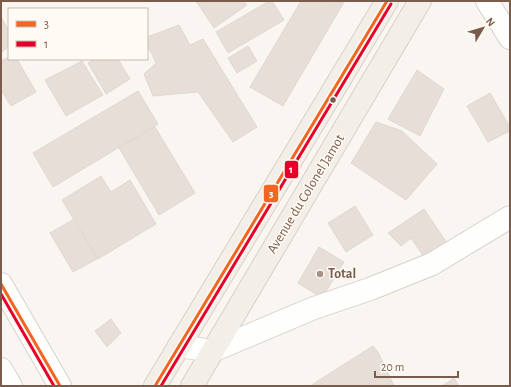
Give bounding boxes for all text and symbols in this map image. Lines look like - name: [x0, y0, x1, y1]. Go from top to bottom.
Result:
- legend: [8, 8, 148, 60]
- north arrow: [463, 8, 503, 48]
- text: N: [484, 16, 497, 29]
- text: 3: [44, 18, 49, 30]
- text: 1: [44, 38, 48, 50]
- unlabelled marker: [328, 95, 338, 105]
- street label: Avenue du Colonel Jamot: [265, 132, 347, 256]
- line badge: 1: [284, 160, 299, 179]
- text: 1: [289, 164, 293, 175]
- line badge: 3: [263, 184, 279, 203]
- text: 3: [269, 188, 274, 199]
- place label: Total: [328, 267, 356, 281]
- marker: Total: [315, 269, 325, 279]
- scale bar: [375, 353, 458, 379]
- text: 20 m: [381, 361, 404, 373]

